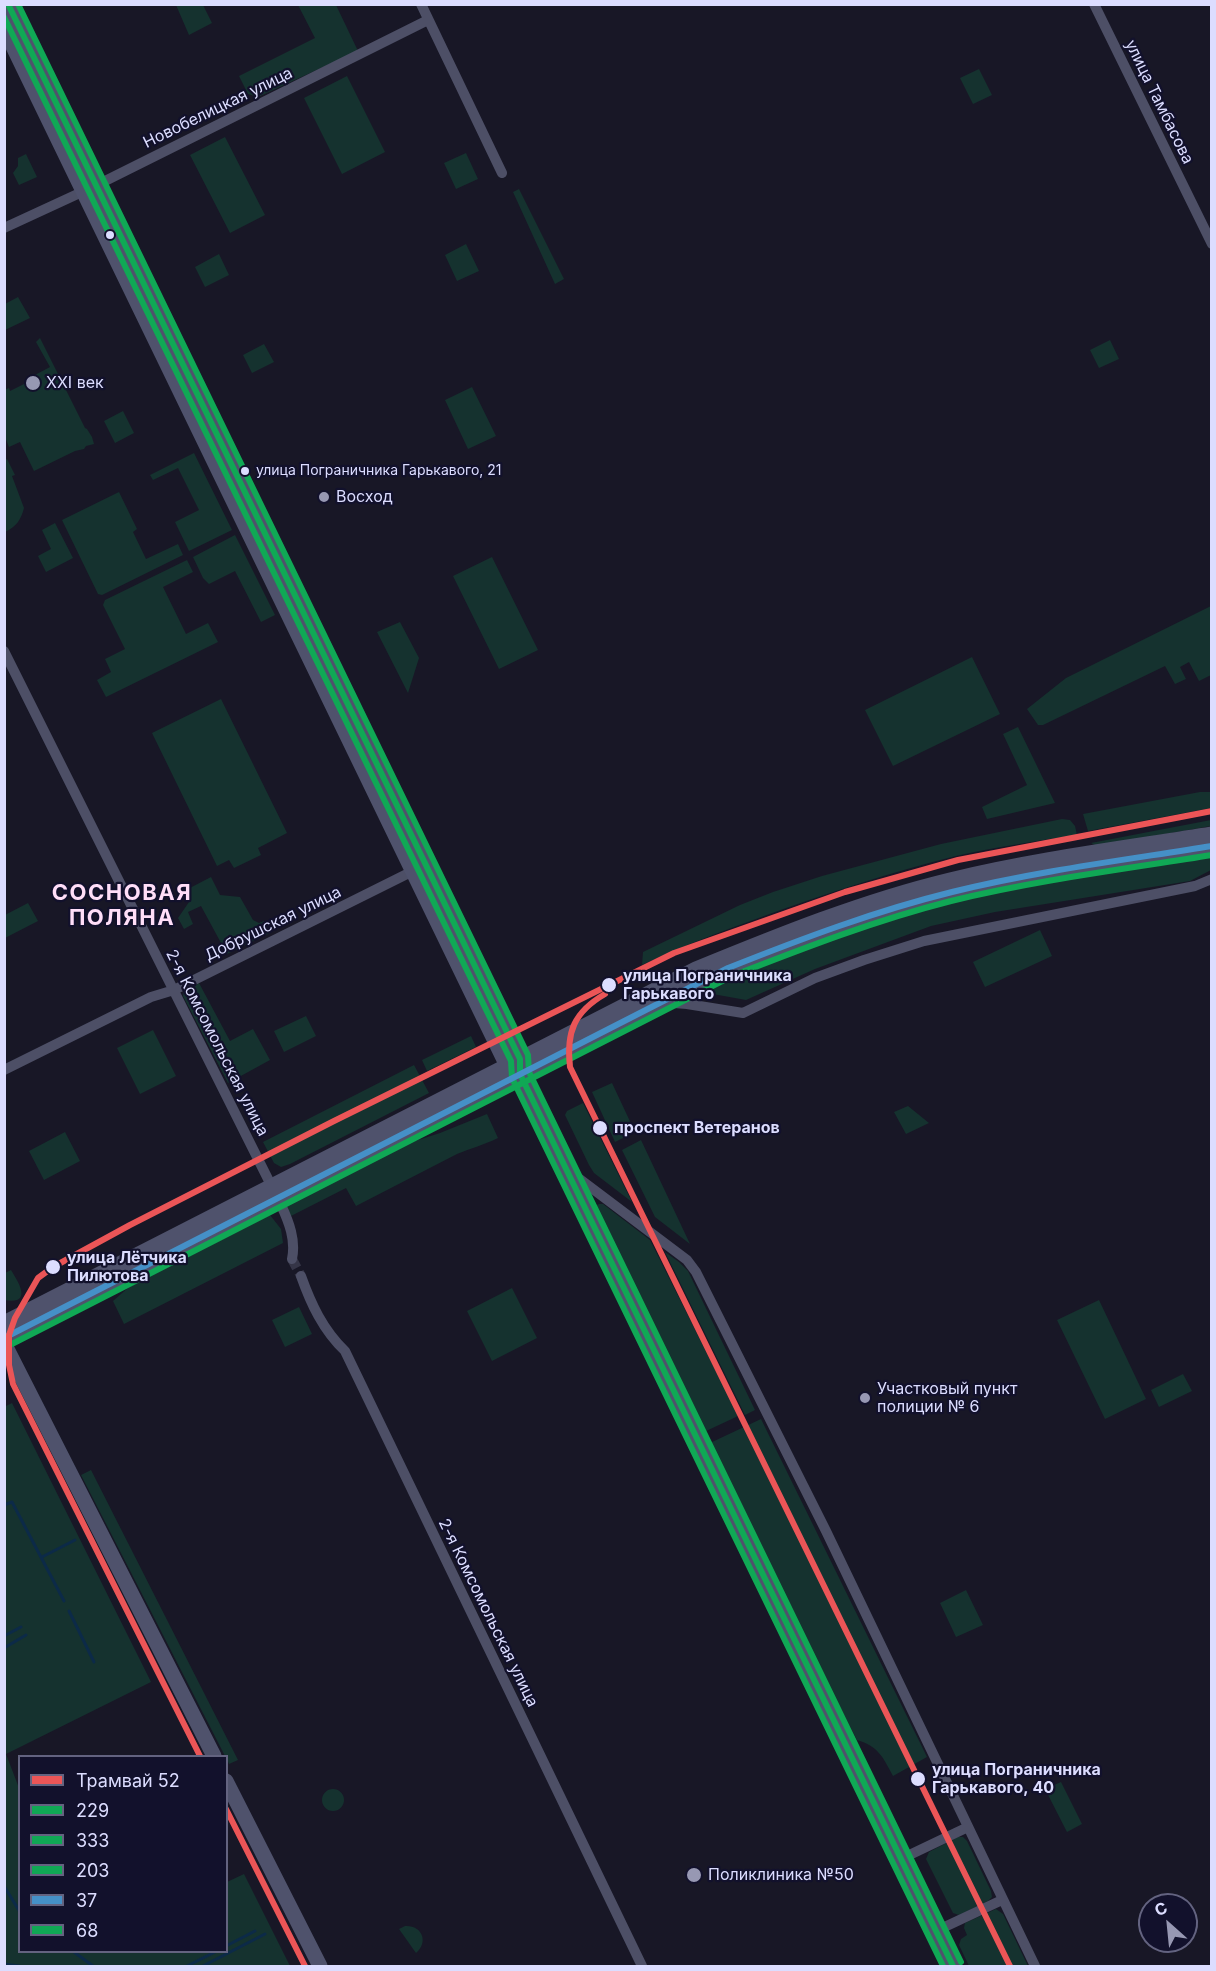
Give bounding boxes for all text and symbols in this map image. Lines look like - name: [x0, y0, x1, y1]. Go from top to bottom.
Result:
- street label: улица Тамбасова: [1121, 37, 1197, 167]
- street label: Новобелицкая улица: [140, 64, 296, 152]
- unlabelled marker: [104, 229, 116, 241]
- place label: XXI век: [46, 373, 104, 393]
- marker: XXI век: [24, 374, 42, 392]
- place label: улица Пограничника Гарькавого, 21: [256, 463, 502, 479]
- marker: улица Пограничника Гарькавого, 21: [239, 465, 251, 477]
- place label: Восход: [336, 487, 393, 507]
- marker: Восход: [317, 490, 331, 504]
- district label: СОСНОВАЯ ПОЛЯНА: [52, 880, 192, 932]
- street label: Добрушская улица: [202, 883, 344, 965]
- street label: 2-я Комсомольская улица: [161, 946, 273, 1140]
- place label: улица Пограничника Гарькавого: [623, 966, 792, 1004]
- marker: улица Пограничника Гарькавого: [600, 976, 618, 994]
- place label: проспект Ветеранов: [614, 1118, 780, 1138]
- marker: проспект Ветеранов: [591, 1119, 609, 1137]
- place label: улица Лётчика Пилютова: [67, 1248, 187, 1286]
- marker: улица Лётчика Пилютова: [44, 1258, 62, 1276]
- place label: Участковый пункт полиции № 6: [877, 1379, 1017, 1417]
- marker: Участковый пункт полиции № 6: [858, 1391, 872, 1405]
- street label: 2-я Комсомольская улица: [434, 1516, 542, 1710]
- legend: [18, 1755, 228, 1953]
- place label: улица Пограничника Гарькавого, 40: [932, 1760, 1101, 1798]
- text: Трамвай 52: [76, 1770, 180, 1791]
- marker: улица Пограничника Гарькавого, 40: [909, 1770, 927, 1788]
- text: 229: [76, 1800, 109, 1821]
- text: 333: [76, 1830, 109, 1851]
- text: 203: [76, 1860, 109, 1881]
- place label: Поликлиника №50: [708, 1865, 854, 1885]
- marker: Поликлиника №50: [685, 1866, 703, 1884]
- text: 37: [76, 1890, 97, 1911]
- north arrow: [1138, 1893, 1198, 1953]
- text: С: [1151, 1897, 1171, 1920]
- text: 68: [76, 1920, 98, 1941]

